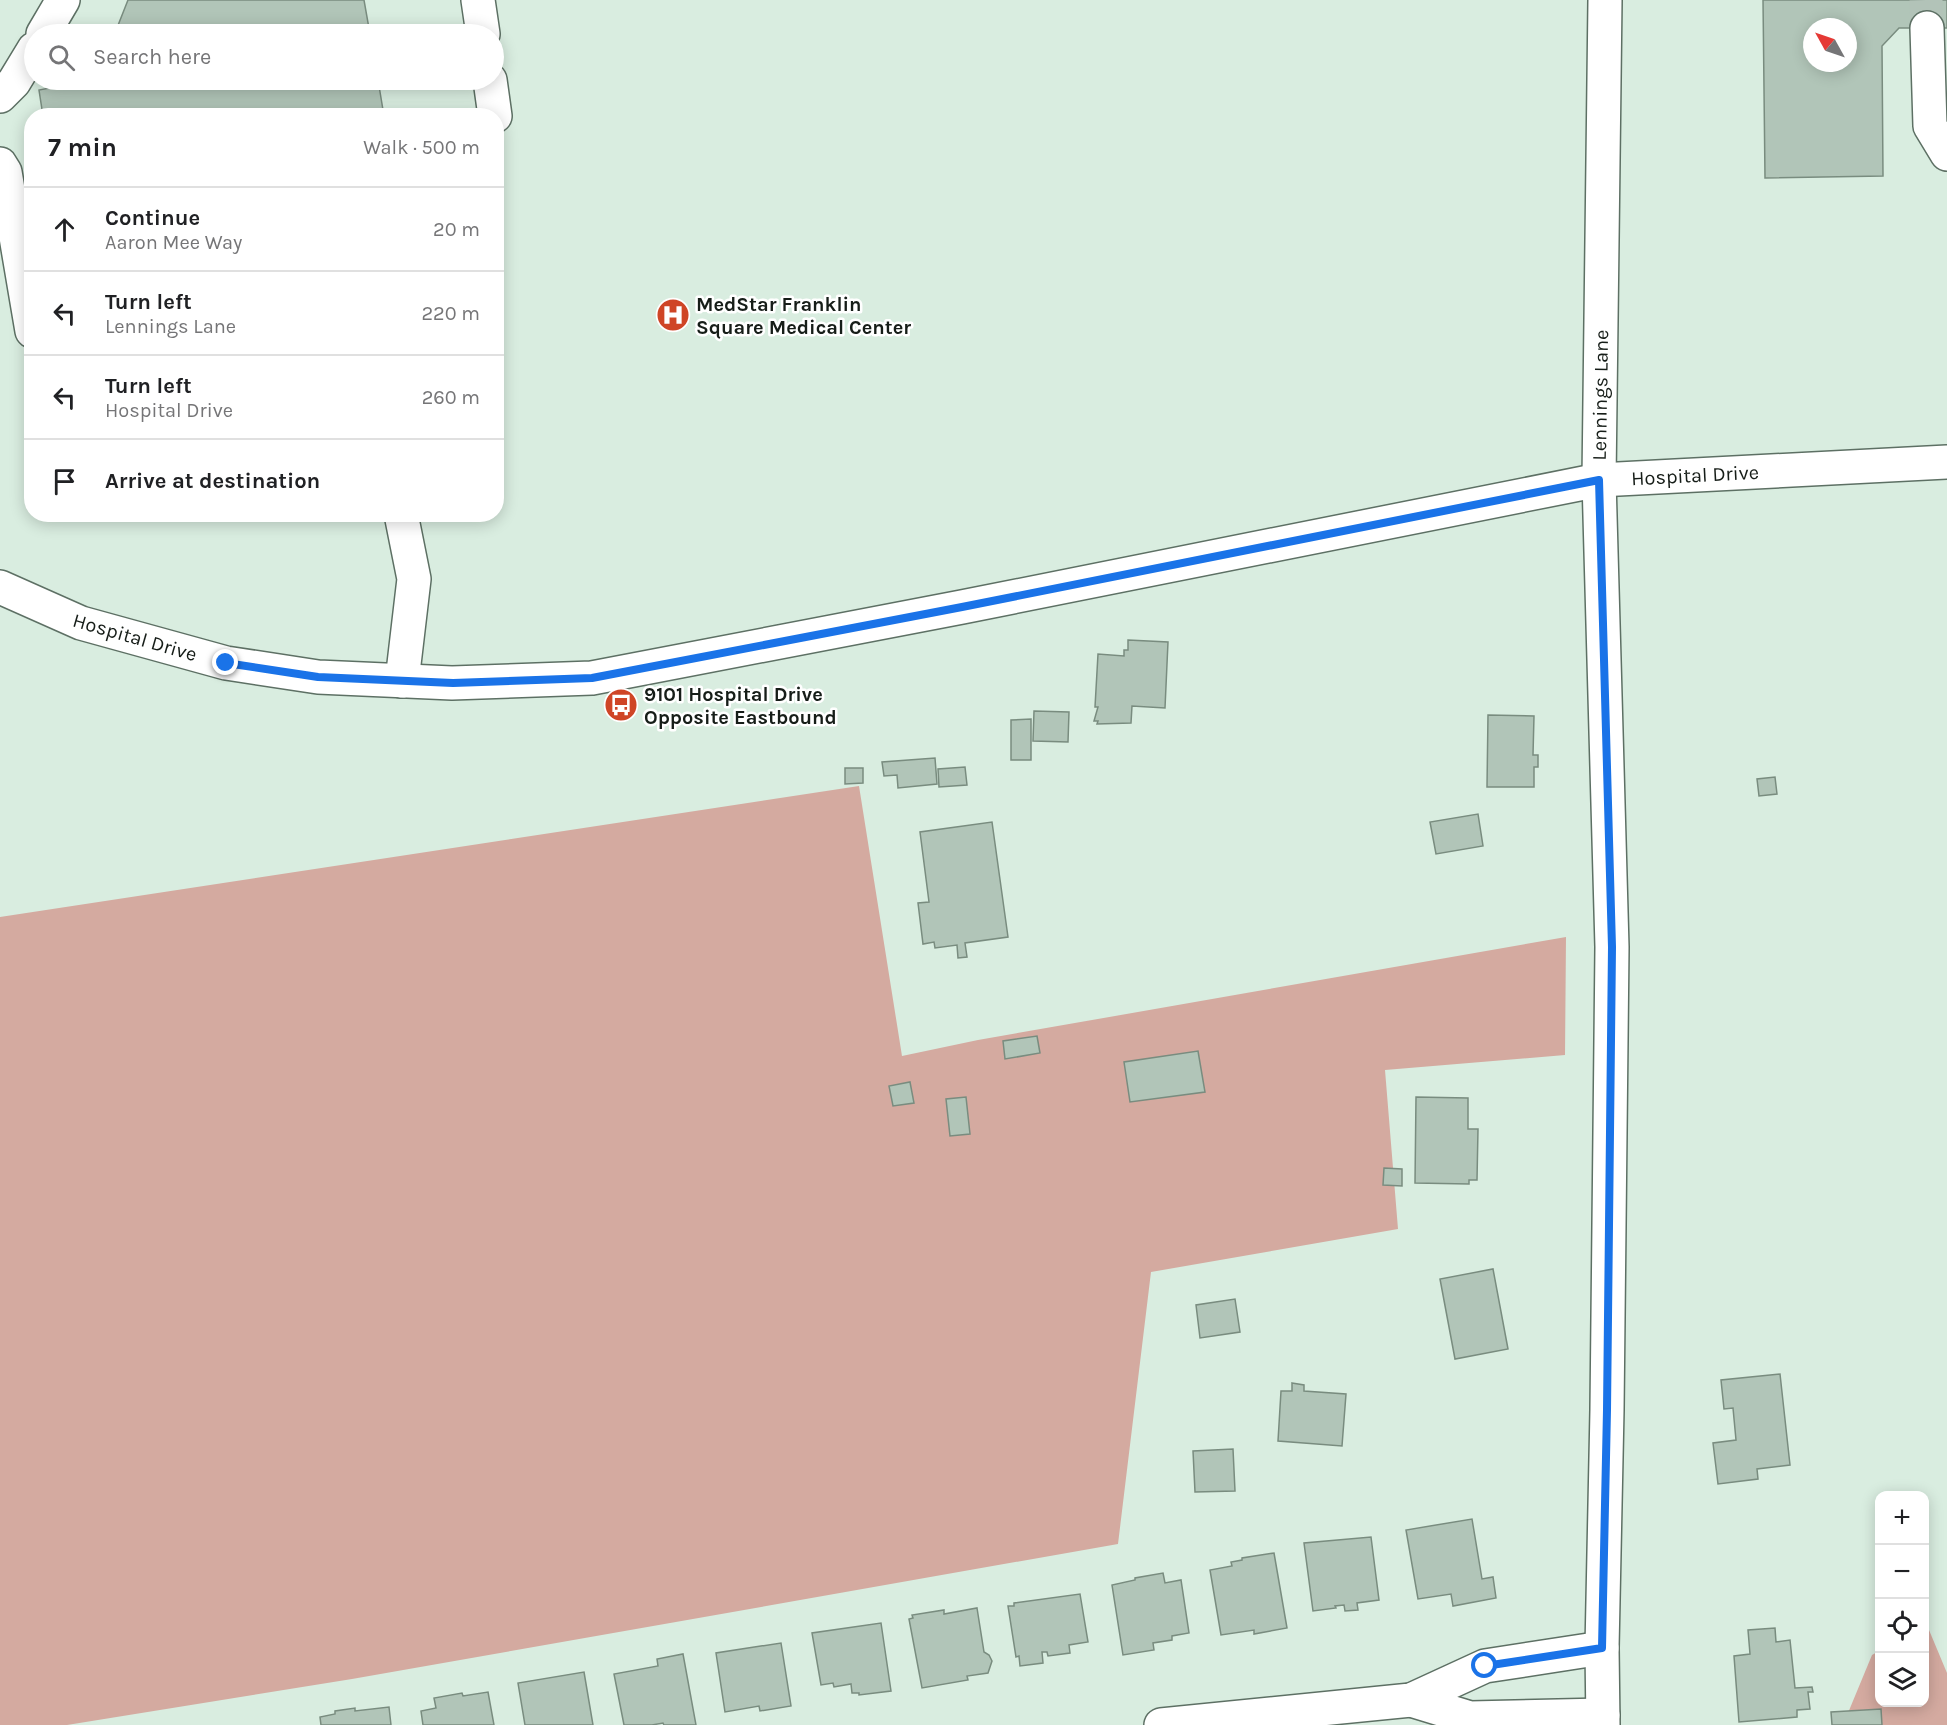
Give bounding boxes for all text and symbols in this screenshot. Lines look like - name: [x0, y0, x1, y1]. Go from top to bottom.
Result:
- north arrow: [1803, 18, 1857, 72]
- search box: [24, 24, 504, 90]
- icon: search: [45, 41, 78, 74]
- text: Search here: [93, 44, 211, 70]
- text: 7 min: [48, 132, 117, 163]
- text: Walk · 500 m: [363, 136, 480, 159]
- text: Continue: [105, 205, 200, 231]
- icon: ahead: [48, 213, 81, 246]
- text: 20 m: [433, 218, 480, 241]
- text: Aaron Mee Way: [105, 231, 242, 254]
- text: Turn left: [105, 289, 192, 315]
- place label: MedStar Franklin Square Medical Center: [696, 293, 911, 339]
- icon: left: [48, 297, 81, 330]
- hospital icon: MedStar Franklin Square Medical Center: [655, 297, 691, 333]
- text: 220 m: [421, 302, 480, 325]
- text: Lennings Lane: [105, 315, 236, 338]
- street label: Lennings Lane: [1588, 329, 1613, 461]
- text: Turn left: [105, 373, 192, 399]
- icon: left: [48, 381, 81, 414]
- text: 260 m: [422, 386, 480, 409]
- text: Hospital Drive: [105, 399, 233, 422]
- street label: Hospital Drive: [1630, 461, 1760, 490]
- icon: arrive: [48, 465, 81, 498]
- text: Arrive at destination: [105, 468, 320, 494]
- street label: Hospital Drive: [70, 609, 200, 666]
- route end: [212, 649, 238, 675]
- place label: 9101 Hospital Drive Opposite Eastbound: [644, 683, 837, 729]
- bus stop icon: 9101 Hospital Drive Opposite Eastbound: [603, 687, 639, 723]
- map controls: [1875, 1491, 1929, 1707]
- button: +: [1875, 1491, 1929, 1545]
- button: −: [1875, 1545, 1929, 1599]
- button: locate: [1875, 1599, 1929, 1653]
- route start: [1471, 1652, 1497, 1678]
- button: layers: [1875, 1653, 1929, 1707]

